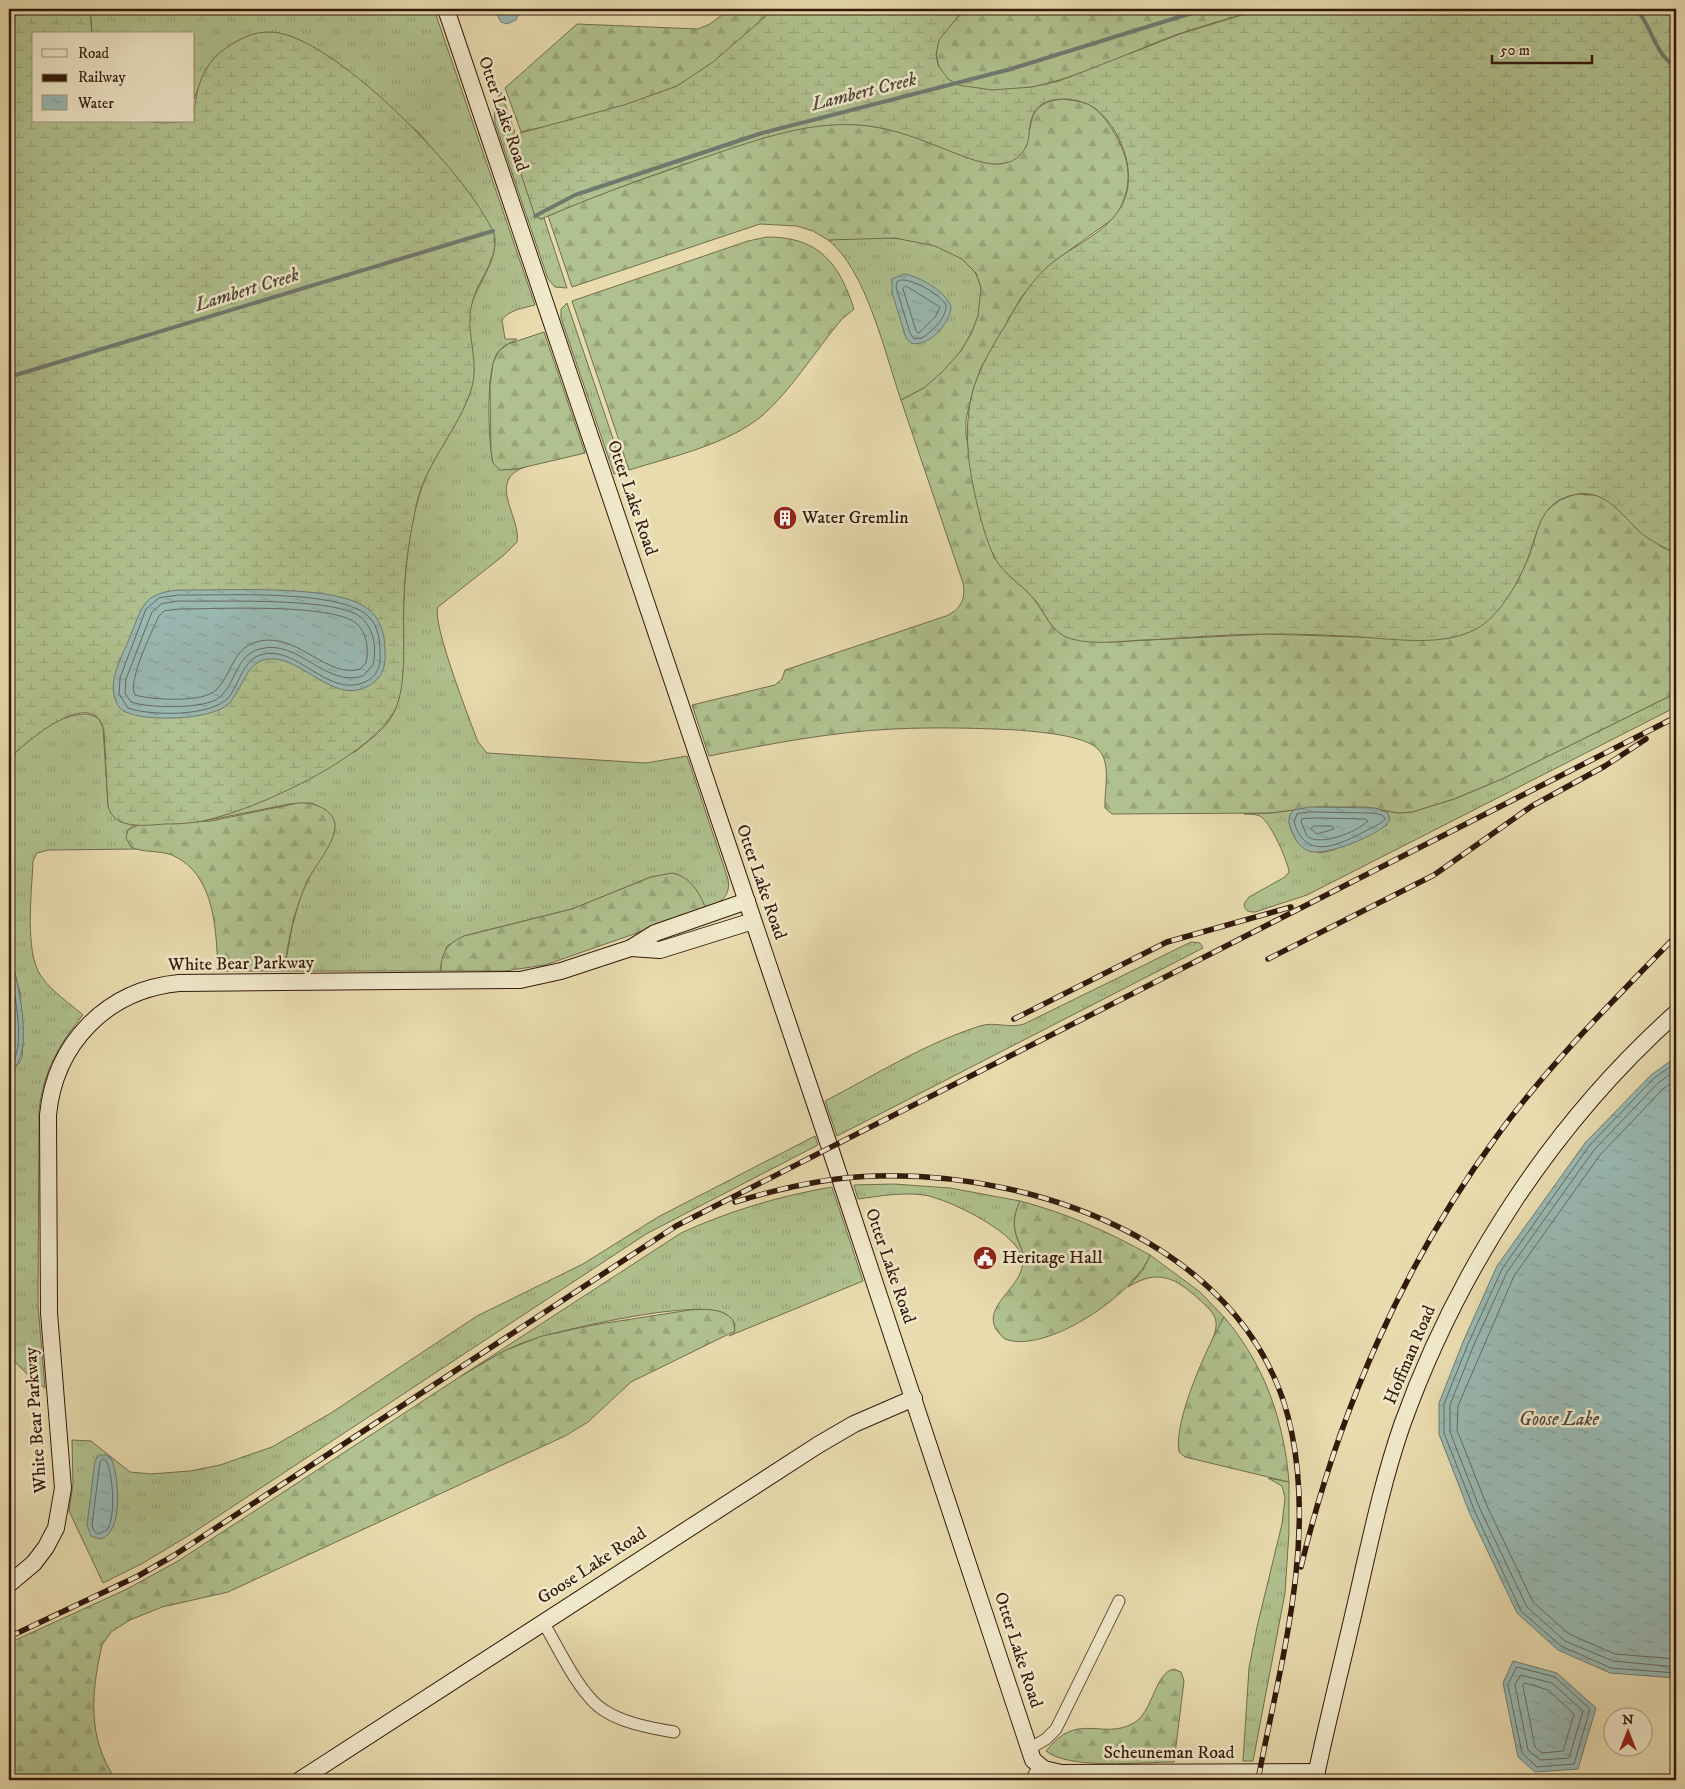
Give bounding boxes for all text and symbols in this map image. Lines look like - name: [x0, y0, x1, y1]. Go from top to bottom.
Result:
- legend: [32, 32, 195, 122]
- scale bar: [1492, 32, 1592, 64]
- text: 50 m: [1500, 41, 1530, 60]
- text: Road: [78, 44, 110, 63]
- street label: Otter Lake Road: [473, 54, 533, 174]
- text: Railway: [78, 68, 126, 87]
- water label: Lambert Creek: [808, 68, 919, 116]
- text: Water: [77, 94, 114, 113]
- water label: Lambert Creek: [191, 263, 302, 317]
- street label: Otter Lake Road: [602, 438, 662, 558]
- building icon: Water Gremlin: [772, 505, 798, 531]
- place label: Water Gremlin: [801, 507, 909, 529]
- street label: Otter Lake Road: [731, 822, 791, 942]
- street label: White Bear Parkway: [167, 952, 315, 976]
- street label: Otter Lake Road: [860, 1206, 920, 1326]
- public building icon: Heritage Hall: [972, 1245, 998, 1271]
- place label: Heritage Hall: [1002, 1247, 1103, 1269]
- street label: Hoffman Road: [1379, 1302, 1441, 1408]
- street label: White Bear Parkway: [20, 1346, 52, 1495]
- water label: Goose Lake: [1519, 1408, 1599, 1431]
- street label: Goose Lake Road: [533, 1523, 651, 1609]
- street label: Otter Lake Road: [989, 1589, 1047, 1711]
- north arrow: [1602, 1706, 1652, 1756]
- text: N: [1622, 1711, 1634, 1729]
- street label: Scheuneman Road: [1103, 1742, 1235, 1764]

